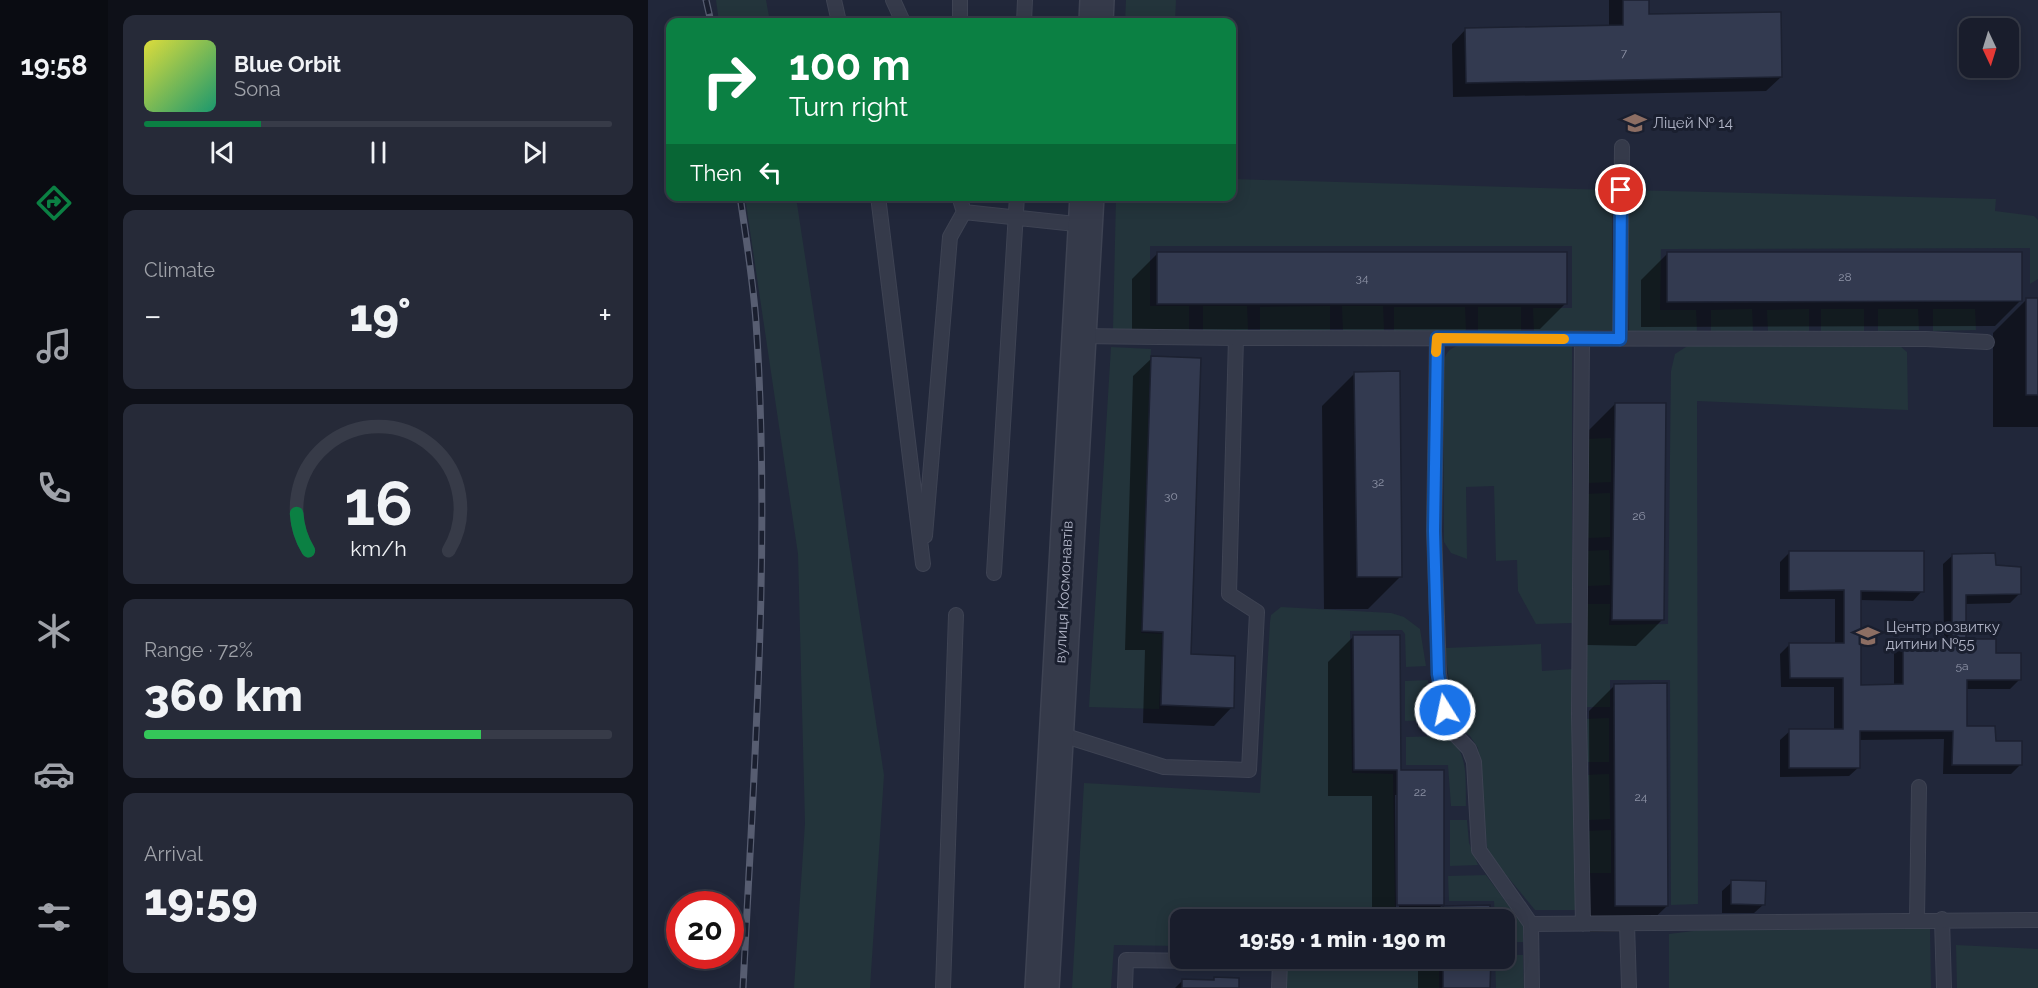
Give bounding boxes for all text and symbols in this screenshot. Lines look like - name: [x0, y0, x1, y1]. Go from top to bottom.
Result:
- north arrow: [1959, 18, 2019, 78]
- map controls: [1959, 18, 2019, 78]
- text: 100 m: [789, 41, 911, 90]
- icon: right: [690, 42, 768, 120]
- house number: 7: [1621, 46, 1628, 60]
- text: 19:58: [20, 50, 88, 81]
- text: Blue Orbit: [234, 51, 341, 77]
- text: Sona: [234, 77, 281, 101]
- text: Turn right: [789, 91, 908, 122]
- school or university icon: Ліцей № 14: [1622, 110, 1648, 136]
- place label: Ліцей № 14: [1653, 114, 1733, 132]
- icon: previous: [206, 136, 239, 169]
- icon: pause: [362, 136, 395, 169]
- icon: next: [518, 136, 551, 169]
- icon: left: [754, 156, 787, 189]
- text: Then: [690, 160, 742, 186]
- pin: [1595, 164, 1646, 215]
- icon: arrive: [1604, 173, 1637, 206]
- icon: directions: [33, 182, 75, 224]
- text: Climate: [144, 258, 215, 282]
- house number: 28: [1838, 270, 1852, 284]
- house number: 34: [1356, 271, 1369, 285]
- text: 19°: [349, 289, 411, 342]
- text: −: [144, 296, 162, 335]
- text: +: [598, 296, 612, 335]
- icon: music: [33, 325, 75, 367]
- text: 16: [344, 466, 412, 540]
- icon: phone: [33, 467, 75, 509]
- house number: 32: [1372, 475, 1384, 489]
- house number: 30: [1164, 489, 1178, 503]
- house number: 26: [1632, 509, 1646, 523]
- street label: вулиця Космонавтів: [1051, 520, 1077, 664]
- text: km/h: [350, 536, 406, 561]
- icon: climate: [33, 610, 75, 652]
- place label: Центр розвитку дитини №55: [1886, 618, 2000, 653]
- school or university icon: Центр розвитку дитини №55: [1855, 623, 1881, 649]
- text: Range · 72%: [144, 638, 253, 662]
- house number: 5а: [1955, 659, 1969, 673]
- text: 360 km: [144, 669, 303, 722]
- position arrow: [1413, 678, 1477, 742]
- icon: car: [33, 753, 75, 795]
- house number: 22: [1414, 785, 1426, 799]
- house number: 24: [1635, 790, 1648, 804]
- text: Arrival: [144, 842, 203, 866]
- text: 19:59: [144, 873, 258, 926]
- speed limit sign: 20: [666, 891, 744, 969]
- icon: filters: [33, 896, 75, 938]
- text: 19:59 · 1 min · 190 m: [1239, 926, 1446, 952]

